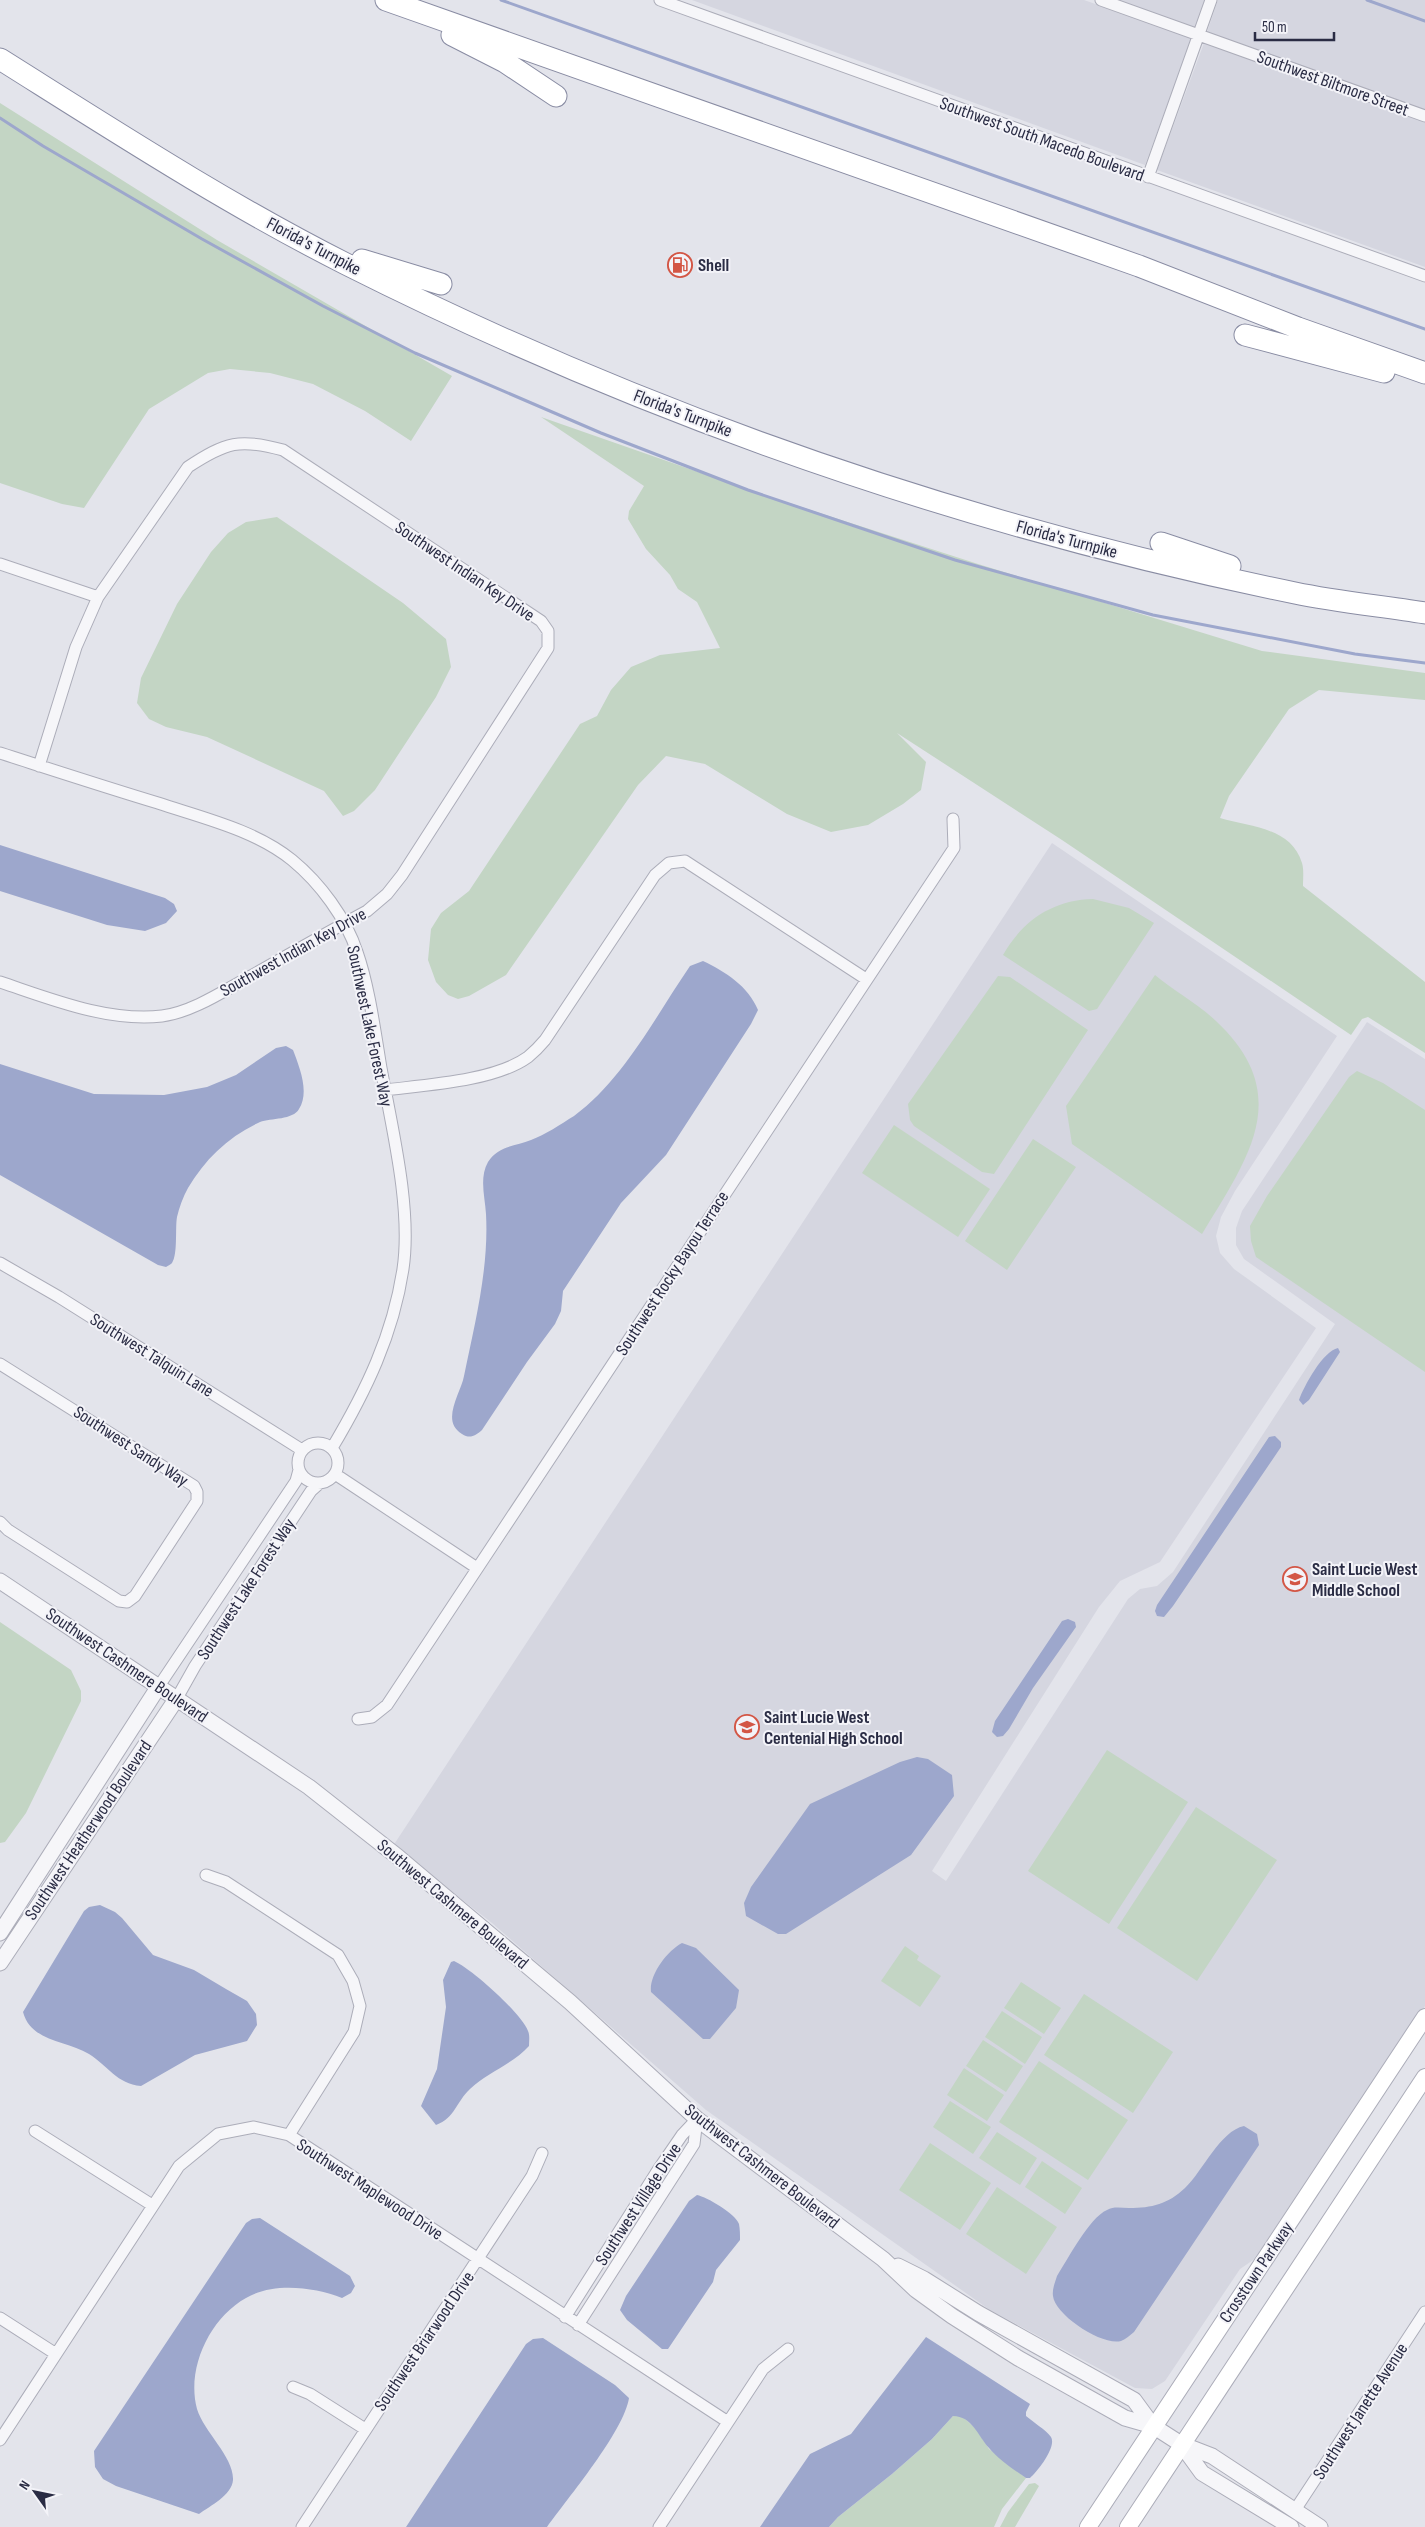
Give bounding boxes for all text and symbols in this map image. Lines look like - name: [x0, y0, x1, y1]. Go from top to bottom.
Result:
- scale bar: [1255, 10, 1334, 42]
- text: 50 m: [1262, 18, 1287, 37]
- street label: Southwest Biltmore Street: [1254, 46, 1412, 121]
- street label: Southwest South Macedo Boulevard: [937, 93, 1147, 186]
- street label: Florida's Turnpike: [263, 213, 365, 280]
- fuel station icon: Shell: [667, 252, 693, 278]
- place label: Shell: [698, 255, 729, 276]
- street label: Florida's Turnpike: [631, 385, 735, 442]
- street label: Florida's Turnpike: [1014, 516, 1120, 563]
- street label: Southwest Indian Key Drive: [391, 517, 539, 626]
- street label: Southwest Indian Key Drive: [217, 904, 370, 1001]
- street label: Southwest Lake Forest Way: [342, 944, 397, 1109]
- street label: Southwest Rocky Bayou Terrace: [611, 1187, 733, 1359]
- street label: Southwest Talquin Lane: [86, 1309, 217, 1402]
- street label: Southwest Sandy Way: [69, 1402, 192, 1491]
- street label: Southwest Lake Forest Way: [193, 1515, 300, 1664]
- place label: Saint Lucie West Middle School: [1312, 1559, 1417, 1601]
- school or university icon: Saint Lucie West Middle School: [1282, 1566, 1308, 1592]
- street label: Southwest Cashmere Boulevard: [42, 1603, 212, 1727]
- place label: Saint Lucie West Centenial High School: [764, 1707, 903, 1749]
- school or university icon: Saint Lucie West Centenial High School: [734, 1714, 760, 1740]
- street label: Southwest Heatherwood Boulevard: [20, 1737, 156, 1924]
- street label: Southwest Cashmere Boulevard: [373, 1835, 532, 1974]
- street label: Southwest Cashmere Boulevard: [680, 2099, 843, 2233]
- street label: Southwest Maplewood Drive: [293, 2134, 447, 2245]
- street label: Southwest Village Drive: [591, 2139, 686, 2269]
- street label: Crosstown Parkway: [1215, 2218, 1298, 2327]
- street label: Southwest Briarwood Drive: [370, 2268, 479, 2415]
- street label: Southwest Janette Avenue: [1308, 2339, 1412, 2483]
- north arrow: [10, 2467, 60, 2517]
- text: N: [15, 2477, 34, 2493]

